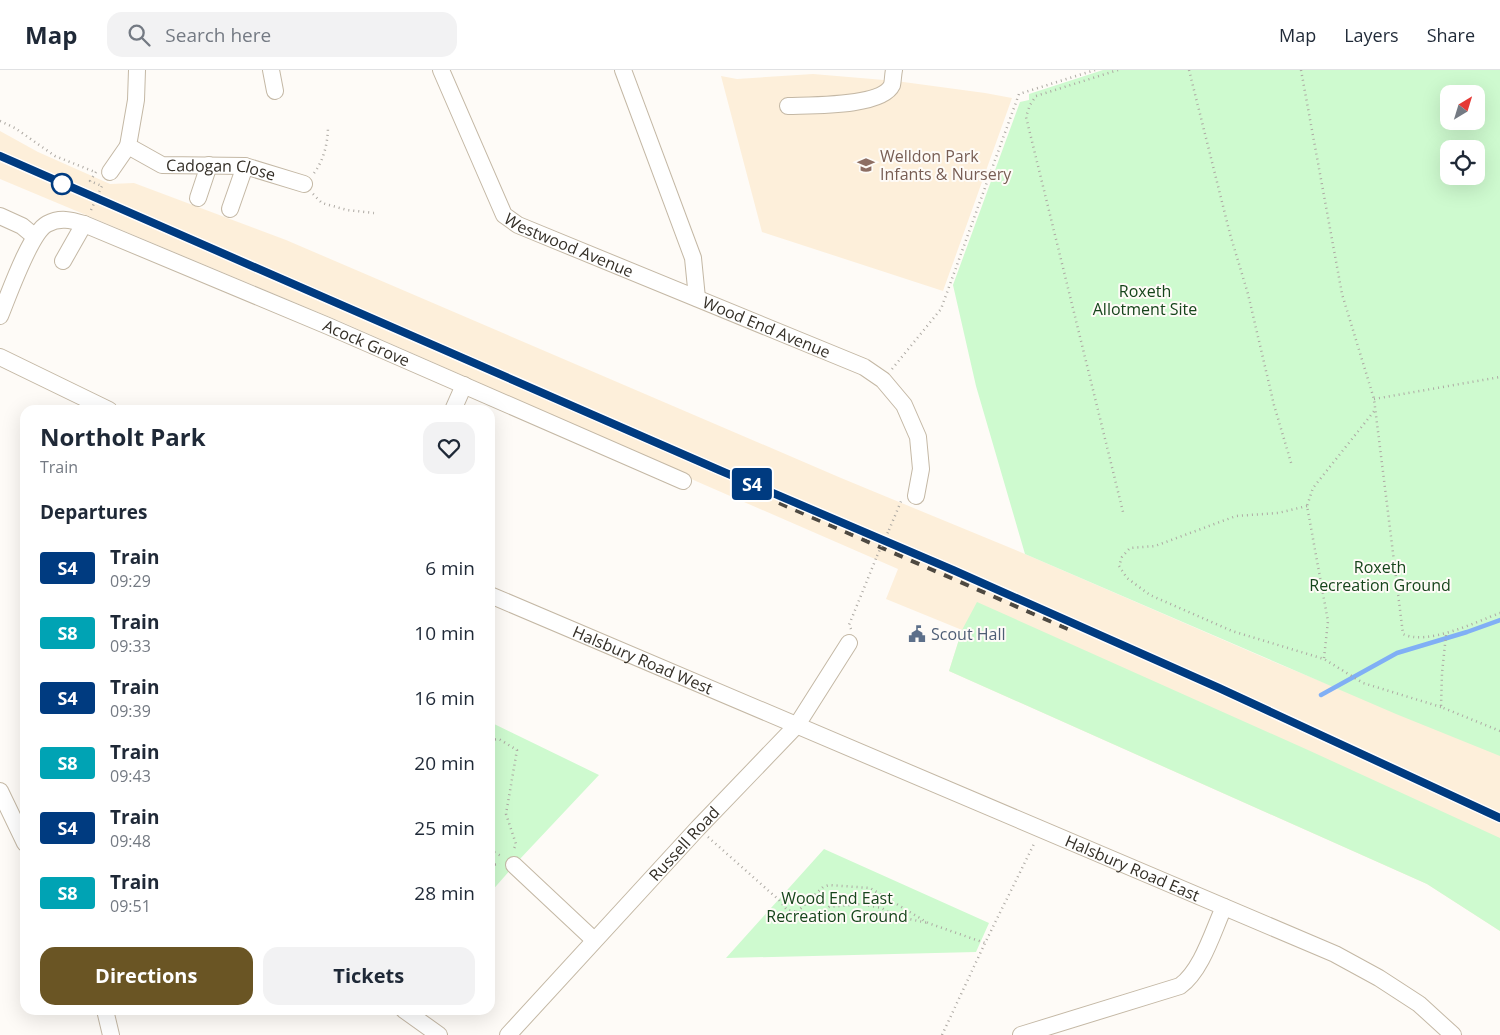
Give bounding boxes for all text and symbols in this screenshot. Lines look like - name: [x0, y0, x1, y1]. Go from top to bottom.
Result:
- search box: [107, 12, 457, 57]
- text: Map: [25, 18, 77, 51]
- icon: search: [125, 21, 153, 49]
- text: Search here: [165, 22, 271, 48]
- text: Map: [1279, 23, 1316, 47]
- text: Layers: [1344, 23, 1399, 47]
- text: Share: [1427, 23, 1475, 47]
- north arrow: [1440, 85, 1485, 130]
- map controls: [1440, 85, 1485, 185]
- button: locate: [1440, 140, 1485, 185]
- place label: Welldon Park Infants & Nursery: [880, 145, 1012, 185]
- street label: Cadogan Close: [166, 154, 278, 186]
- school or university icon: Welldon Park Infants & Nursery: [856, 155, 876, 175]
- unlabelled marker: [51, 173, 73, 195]
- street label: Westwood Avenue: [500, 208, 637, 282]
- park label: Roxeth Allotment Site: [1093, 280, 1197, 320]
- street label: Wood End Avenue: [699, 291, 834, 363]
- street label: Acock Grove: [320, 314, 413, 371]
- text: Northolt Park: [40, 420, 206, 453]
- button: heart: [423, 422, 475, 474]
- text: Train: [40, 456, 78, 478]
- line badge: S4: [730, 468, 774, 500]
- text: S4: [742, 472, 762, 496]
- text: Departures: [40, 499, 147, 525]
- text: Train: [110, 544, 159, 570]
- text: 6 min: [425, 555, 475, 581]
- text: S4: [57, 556, 78, 580]
- park label: Roxeth Recreation Ground: [1309, 556, 1451, 596]
- text: 09:29: [110, 570, 151, 592]
- text: Train: [110, 609, 159, 635]
- text: 10 min: [414, 620, 475, 646]
- street label: Halsbury Road West: [569, 620, 716, 700]
- text: S8: [57, 621, 78, 645]
- place label: Scout Hall: [931, 623, 1006, 645]
- public building icon: Scout Hall: [907, 624, 927, 644]
- text: 09:33: [110, 635, 151, 657]
- text: Train: [110, 674, 159, 700]
- text: 16 min: [414, 685, 475, 711]
- text: S4: [57, 686, 78, 710]
- text: 09:39: [110, 700, 151, 722]
- text: Train: [110, 739, 159, 765]
- text: 20 min: [414, 750, 475, 776]
- text: S8: [57, 751, 78, 775]
- text: 09:43: [110, 765, 151, 787]
- street label: Russell Road: [644, 801, 724, 886]
- text: Train: [110, 804, 159, 830]
- text: 25 min: [414, 815, 475, 841]
- text: S4: [57, 816, 78, 840]
- text: 09:48: [110, 830, 151, 852]
- street label: Halsbury Road East: [1062, 830, 1203, 906]
- text: Train: [110, 869, 159, 895]
- text: 28 min: [414, 880, 475, 906]
- text: S8: [57, 881, 78, 905]
- park label: Wood End East Recreation Ground: [766, 887, 908, 927]
- text: 09:51: [110, 895, 151, 917]
- button: Directions: [40, 947, 253, 1005]
- button: Tickets: [263, 947, 475, 1005]

